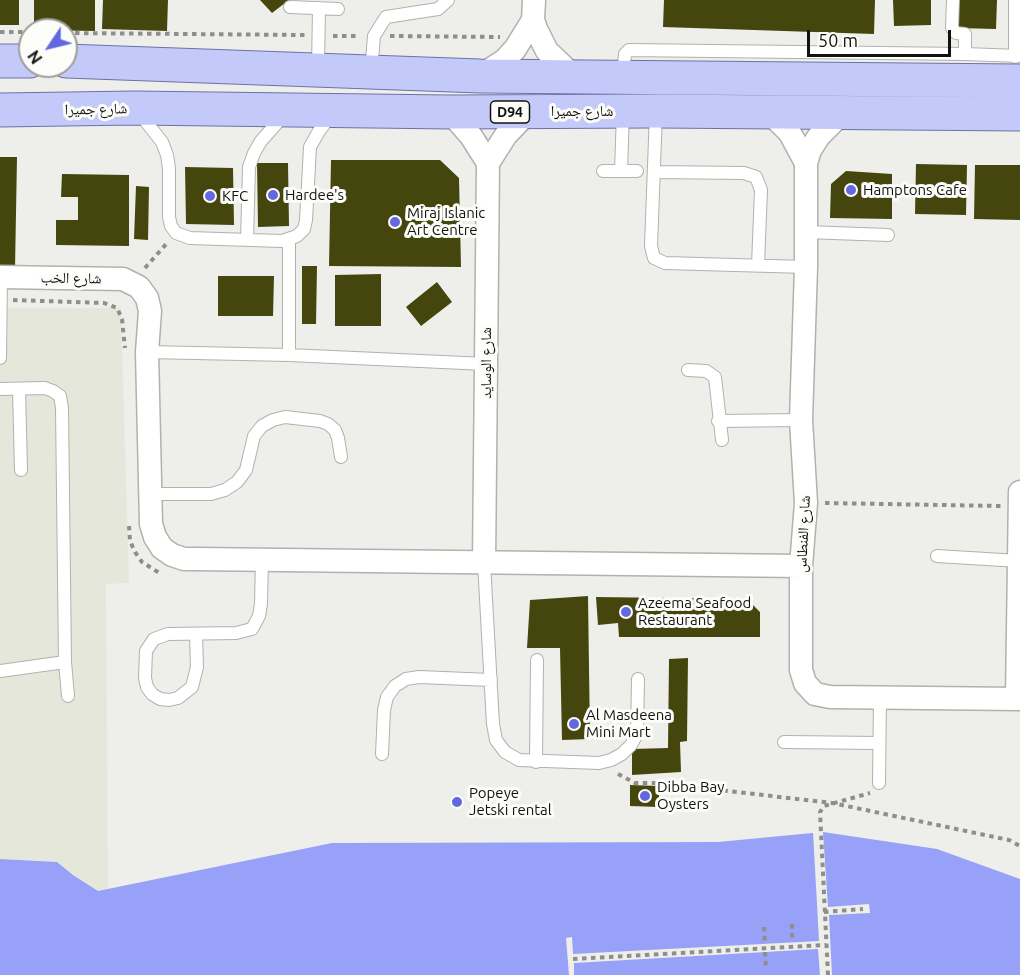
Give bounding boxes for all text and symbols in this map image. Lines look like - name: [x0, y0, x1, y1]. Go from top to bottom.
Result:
- north arrow: [18, 18, 78, 78]
- scale bar: [810, 18, 954, 56]
- text: 50 m: [818, 30, 858, 50]
- text: N: [24, 47, 46, 67]
- street label: شارع جميرا: [64, 99, 128, 119]
- road number: D94: [490, 101, 530, 123]
- street label: شارع جميرا: [551, 102, 613, 120]
- place label: Hamptons Cafe: [863, 181, 967, 199]
- marker: Hamptons Cafe: [844, 183, 858, 197]
- place label: Hardee's: [285, 186, 344, 204]
- place label: KFC: [222, 187, 248, 205]
- marker: Hardee's: [266, 188, 280, 202]
- marker: KFC: [203, 189, 217, 203]
- place label: Miraj Islanic Art Centre: [407, 204, 485, 239]
- marker: Miraj Islanic Art Centre: [388, 215, 402, 229]
- street label: شارع الخب: [40, 268, 102, 288]
- street label: شارع الوسايد: [477, 327, 495, 399]
- street label: شارع الفنطاس: [792, 495, 814, 573]
- place label: Azeema Seafood Restaurant: [638, 594, 751, 629]
- marker: Azeema Seafood Restaurant: [619, 605, 633, 619]
- place label: Al Masdeena Mini Mart: [586, 706, 672, 741]
- marker: Al Masdeena Mini Mart: [567, 717, 581, 731]
- place label: Dibba Bay Oysters: [657, 778, 724, 813]
- place label: Popeye Jetski rental: [469, 784, 552, 819]
- marker: Dibba Bay Oysters: [638, 789, 652, 803]
- marker: Popeye Jetski rental: [450, 795, 464, 809]

